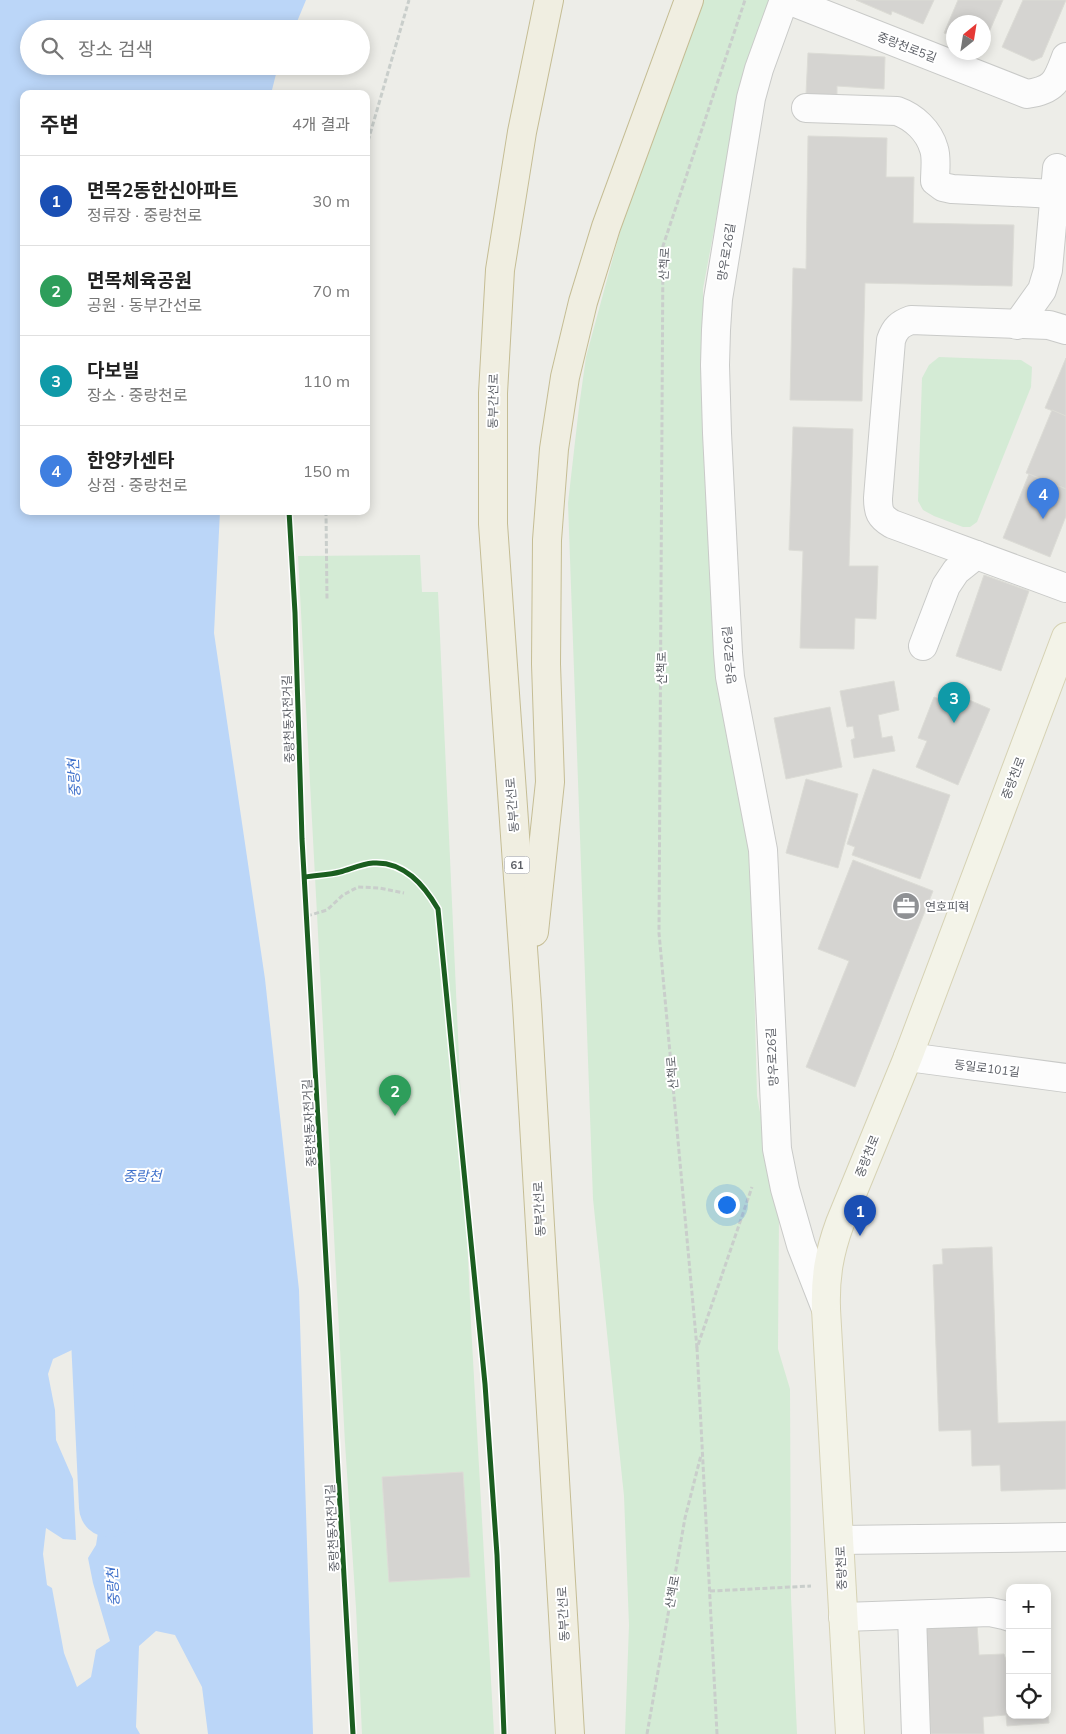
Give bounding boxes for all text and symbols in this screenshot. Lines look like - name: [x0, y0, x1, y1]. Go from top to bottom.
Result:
- north arrow: [946, 15, 991, 60]
- search box: [20, 20, 370, 75]
- street label: 중랑천로5길: [875, 29, 939, 65]
- icon: search: [38, 34, 66, 62]
- text: 장소 검색: [78, 37, 153, 61]
- text: 주변: [40, 111, 79, 137]
- text: 4개 결과: [292, 114, 350, 134]
- text: 면목2동한신아파트: [87, 178, 238, 202]
- text: 1: [51, 191, 61, 211]
- text: 30 m: [313, 191, 350, 211]
- text: 정류장 · 중랑천로: [87, 205, 202, 225]
- street label: 망우로26길: [714, 222, 738, 282]
- street label: 산책로: [656, 247, 672, 281]
- text: 면목체육공원: [87, 268, 192, 292]
- text: 2: [51, 281, 61, 301]
- text: 70 m: [313, 281, 350, 301]
- text: 공원 · 동부간선로: [87, 295, 202, 315]
- text: 다보빌: [87, 358, 139, 382]
- text: 3: [51, 371, 61, 391]
- text: 110 m: [303, 371, 350, 391]
- street label: 동부간선로: [485, 373, 501, 429]
- text: 장소 · 중랑천로: [87, 385, 187, 405]
- text: 한양카센타: [87, 448, 174, 472]
- text: 4: [51, 461, 61, 481]
- text: 150 m: [303, 461, 350, 481]
- text: 상점 · 중랑천로: [87, 475, 187, 495]
- pin: 4: [1027, 478, 1059, 519]
- street label: 망우로26길: [719, 625, 739, 685]
- street label: 산책로: [654, 651, 669, 685]
- street label: 중랑천동자전거길: [279, 675, 297, 763]
- pin: 3: [938, 682, 970, 723]
- street label: 중랑천로: [998, 755, 1028, 801]
- water label: 중랑천: [64, 757, 84, 798]
- street label: 동부간선로: [503, 777, 521, 833]
- road number: 61: [504, 856, 530, 874]
- office icon: 연호피혁: [891, 891, 921, 921]
- place label: 연호피혁: [925, 899, 969, 914]
- street label: 망우로26길: [763, 1027, 781, 1087]
- street label: 산책로: [663, 1056, 681, 1090]
- street label: 동일로101길: [953, 1057, 1021, 1079]
- pin: 2: [379, 1075, 411, 1116]
- street label: 중랑천동자전거길: [299, 1079, 319, 1167]
- street label: 중랑천로: [852, 1133, 882, 1179]
- water label: 중랑천: [123, 1167, 162, 1185]
- street label: 동부간선로: [530, 1181, 548, 1237]
- your location: [714, 1192, 740, 1218]
- pin: 1: [844, 1195, 876, 1236]
- street label: 중랑천동자전거길: [322, 1484, 342, 1572]
- street label: 중랑천로: [833, 1546, 849, 1590]
- water label: 중랑천: [103, 1566, 123, 1607]
- street label: 산책로: [662, 1574, 682, 1610]
- map controls: [1006, 1584, 1051, 1719]
- button: +: [1006, 1584, 1051, 1629]
- street label: 동부간선로: [554, 1586, 572, 1642]
- button: −: [1006, 1629, 1051, 1674]
- button: locate: [1006, 1674, 1051, 1719]

